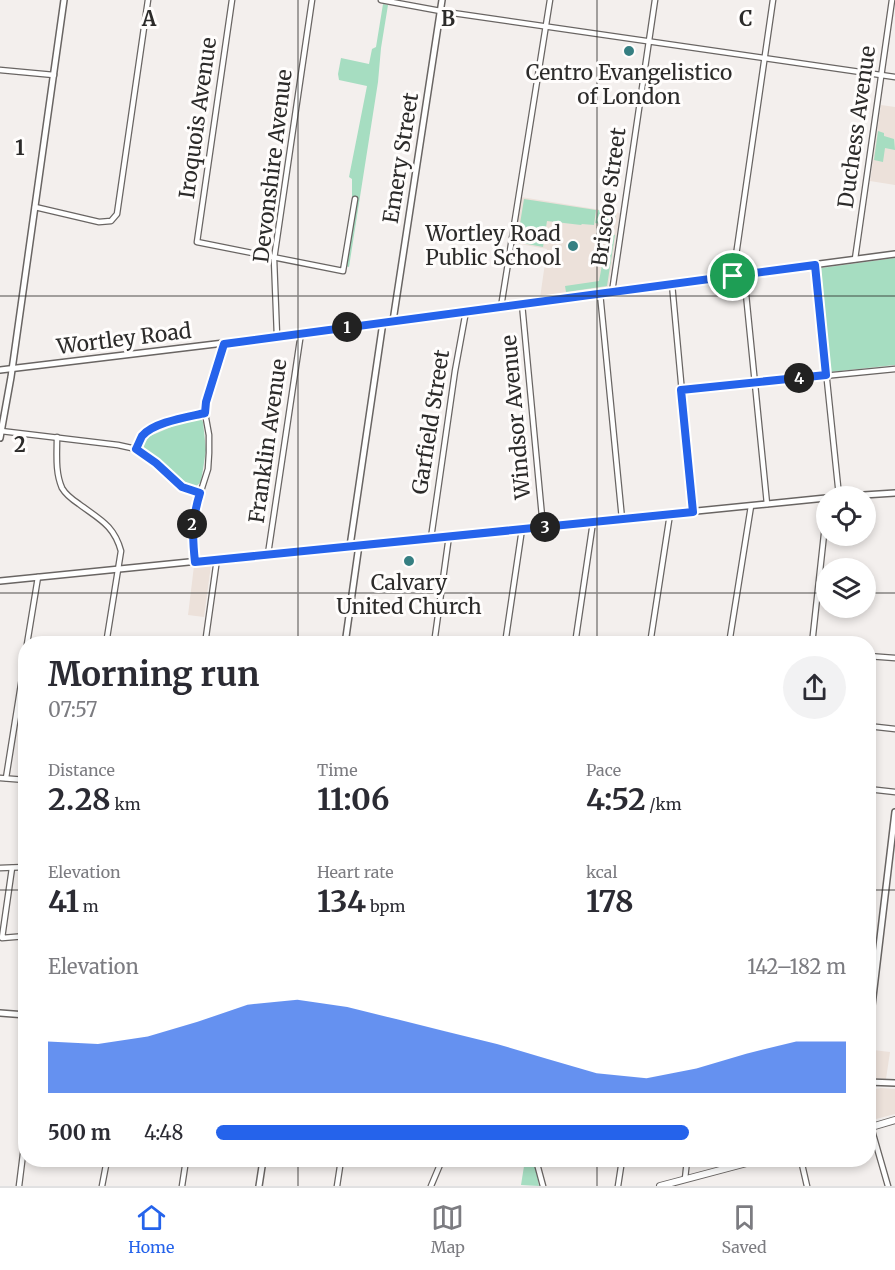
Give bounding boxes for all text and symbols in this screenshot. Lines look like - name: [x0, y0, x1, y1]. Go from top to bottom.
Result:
- text: A: [141, 6, 157, 31]
- text: B: [441, 6, 455, 31]
- text: C: [739, 6, 753, 31]
- street label: Iroquois Avenue: [173, 36, 222, 200]
- marker: Centro Evangelistico of London: [622, 44, 636, 58]
- street label: Duchess Avenue: [832, 44, 881, 210]
- place label: Centro Evangelistico of London: [526, 59, 732, 110]
- street label: Devonshire Avenue: [247, 68, 298, 264]
- street label: Emery Street: [377, 91, 424, 225]
- street label: Briscoe Street: [585, 126, 632, 268]
- text: 1: [15, 135, 25, 160]
- place label: Wortley Road Public School: [425, 220, 561, 271]
- marker: Wortley Road Public School: [566, 239, 580, 253]
- pin: [707, 250, 758, 301]
- icon: arrive: [716, 259, 749, 292]
- pin: 1: [332, 312, 362, 342]
- street label: Wortley Road: [54, 317, 193, 360]
- text: 1: [343, 317, 351, 337]
- street label: Windsor Avenue: [495, 334, 536, 501]
- street label: Garfield Street: [406, 348, 455, 496]
- street label: Franklin Avenue: [243, 357, 292, 525]
- pin: 4: [784, 363, 814, 393]
- text: 4: [794, 368, 804, 388]
- text: 2: [14, 432, 26, 457]
- map controls: [816, 486, 876, 618]
- button: locate: [816, 486, 876, 546]
- pin: 2: [177, 509, 207, 539]
- pin: 3: [530, 512, 560, 542]
- text: 2: [187, 514, 197, 534]
- text: 3: [540, 517, 550, 537]
- marker: Calvary United Church: [402, 554, 416, 568]
- button: layers: [816, 558, 876, 618]
- place label: Calvary United Church: [336, 569, 482, 620]
- text: Morning run: [48, 654, 259, 695]
- button: share: [783, 656, 846, 719]
- text: 07:57: [48, 697, 98, 722]
- text: Distance: [48, 760, 115, 780]
- text: Time: [317, 760, 358, 780]
- text: Pace: [586, 760, 621, 780]
- text: 2.28: [48, 780, 111, 818]
- text: 11:06: [317, 780, 389, 818]
- text: 4:52: [586, 780, 646, 818]
- text: km: [111, 794, 141, 814]
- text: /km: [646, 794, 682, 814]
- text: Elevation: [48, 862, 121, 882]
- text: Heart rate: [317, 862, 394, 882]
- text: kcal: [586, 862, 617, 882]
- text: 41: [48, 882, 79, 920]
- text: 134: [317, 882, 366, 920]
- text: 178: [586, 882, 634, 920]
- text: m: [79, 896, 99, 916]
- text: bpm: [366, 896, 405, 916]
- text: Elevation: [48, 954, 139, 979]
- text: 142–182 m: [747, 954, 846, 979]
- text: 500 m: [48, 1120, 111, 1145]
- text: 4:48: [144, 1120, 183, 1145]
- tab: Home: [128, 1201, 174, 1257]
- tab: Map: [431, 1201, 465, 1257]
- tab: Saved: [721, 1201, 767, 1257]

